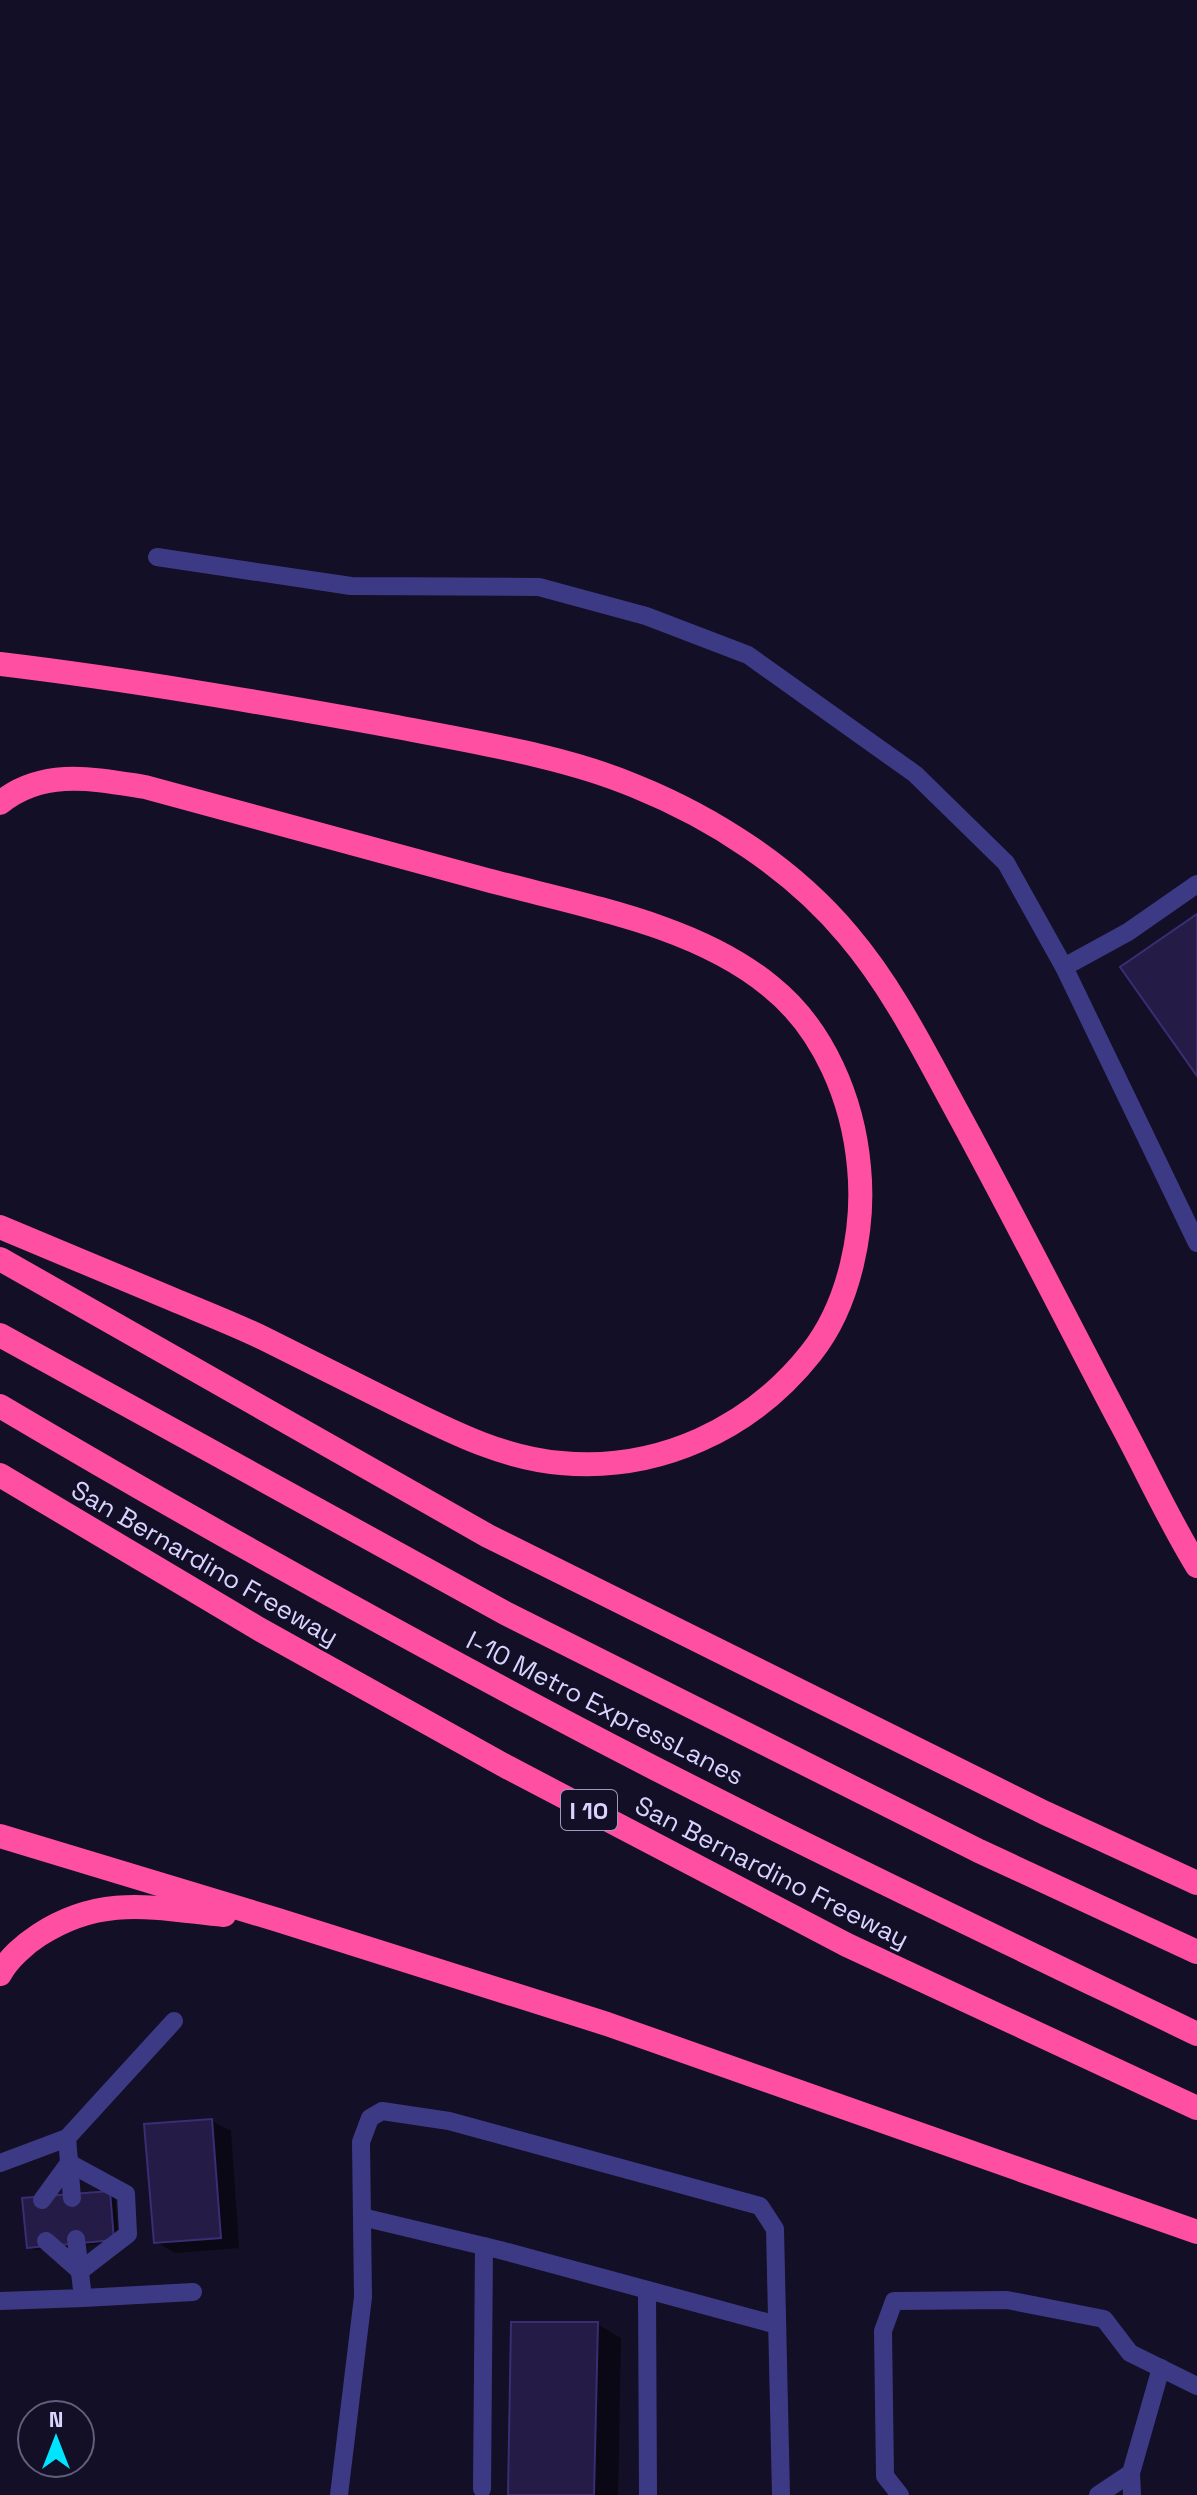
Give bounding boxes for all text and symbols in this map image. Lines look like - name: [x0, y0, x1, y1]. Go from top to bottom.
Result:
- street label: San Bernardino Freeway: [65, 1473, 345, 1653]
- street label: I-10 Metro ExpressLanes: [461, 1623, 749, 1793]
- street label: San Bernardino Freeway: [629, 1788, 915, 1956]
- road number: I 10: [561, 1790, 617, 1830]
- north arrow: [16, 2399, 96, 2479]
- text: N: [49, 2405, 63, 2433]

